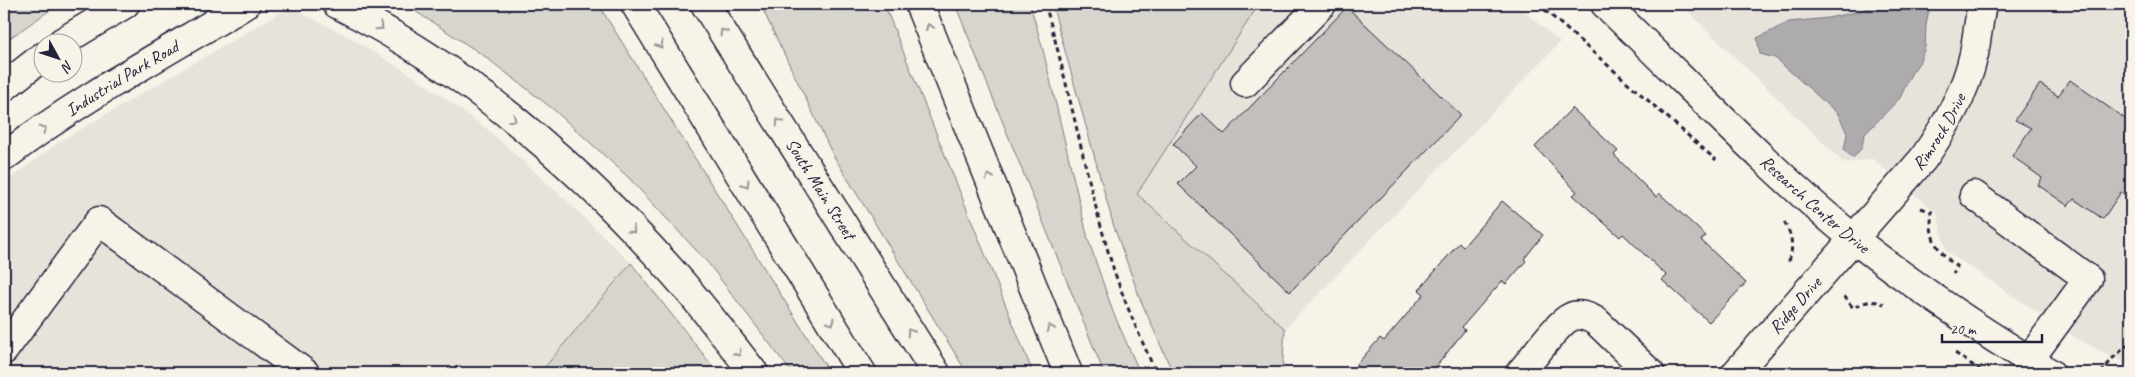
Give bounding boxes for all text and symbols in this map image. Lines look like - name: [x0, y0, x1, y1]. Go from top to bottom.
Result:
- one-way arrow: [374, 20, 383, 30]
- one-way arrow: [924, 23, 935, 32]
- one-way arrow: [719, 28, 729, 37]
- north arrow: [32, 32, 82, 82]
- street label: Industrial Park Road: [61, 34, 185, 121]
- one-way arrow: [654, 40, 664, 49]
- text: N: [57, 57, 77, 77]
- street label: Rimrock Drive: [1907, 89, 1971, 175]
- one-way arrow: [507, 114, 516, 122]
- one-way arrow: [776, 118, 785, 128]
- one-way arrow: [38, 125, 47, 135]
- street label: South Main Street: [781, 134, 862, 246]
- street label: Research Center Drive: [1756, 150, 1875, 258]
- one-way arrow: [985, 173, 996, 182]
- one-way arrow: [739, 178, 749, 187]
- one-way arrow: [626, 224, 635, 233]
- street label: Ridge Drive: [1764, 271, 1827, 338]
- scale bar: [1942, 312, 2042, 344]
- one-way arrow: [824, 317, 834, 326]
- text: 20 m: [1950, 320, 1977, 339]
- one-way arrow: [1046, 324, 1056, 333]
- one-way arrow: [907, 328, 917, 337]
- one-way arrow: [732, 347, 741, 357]

